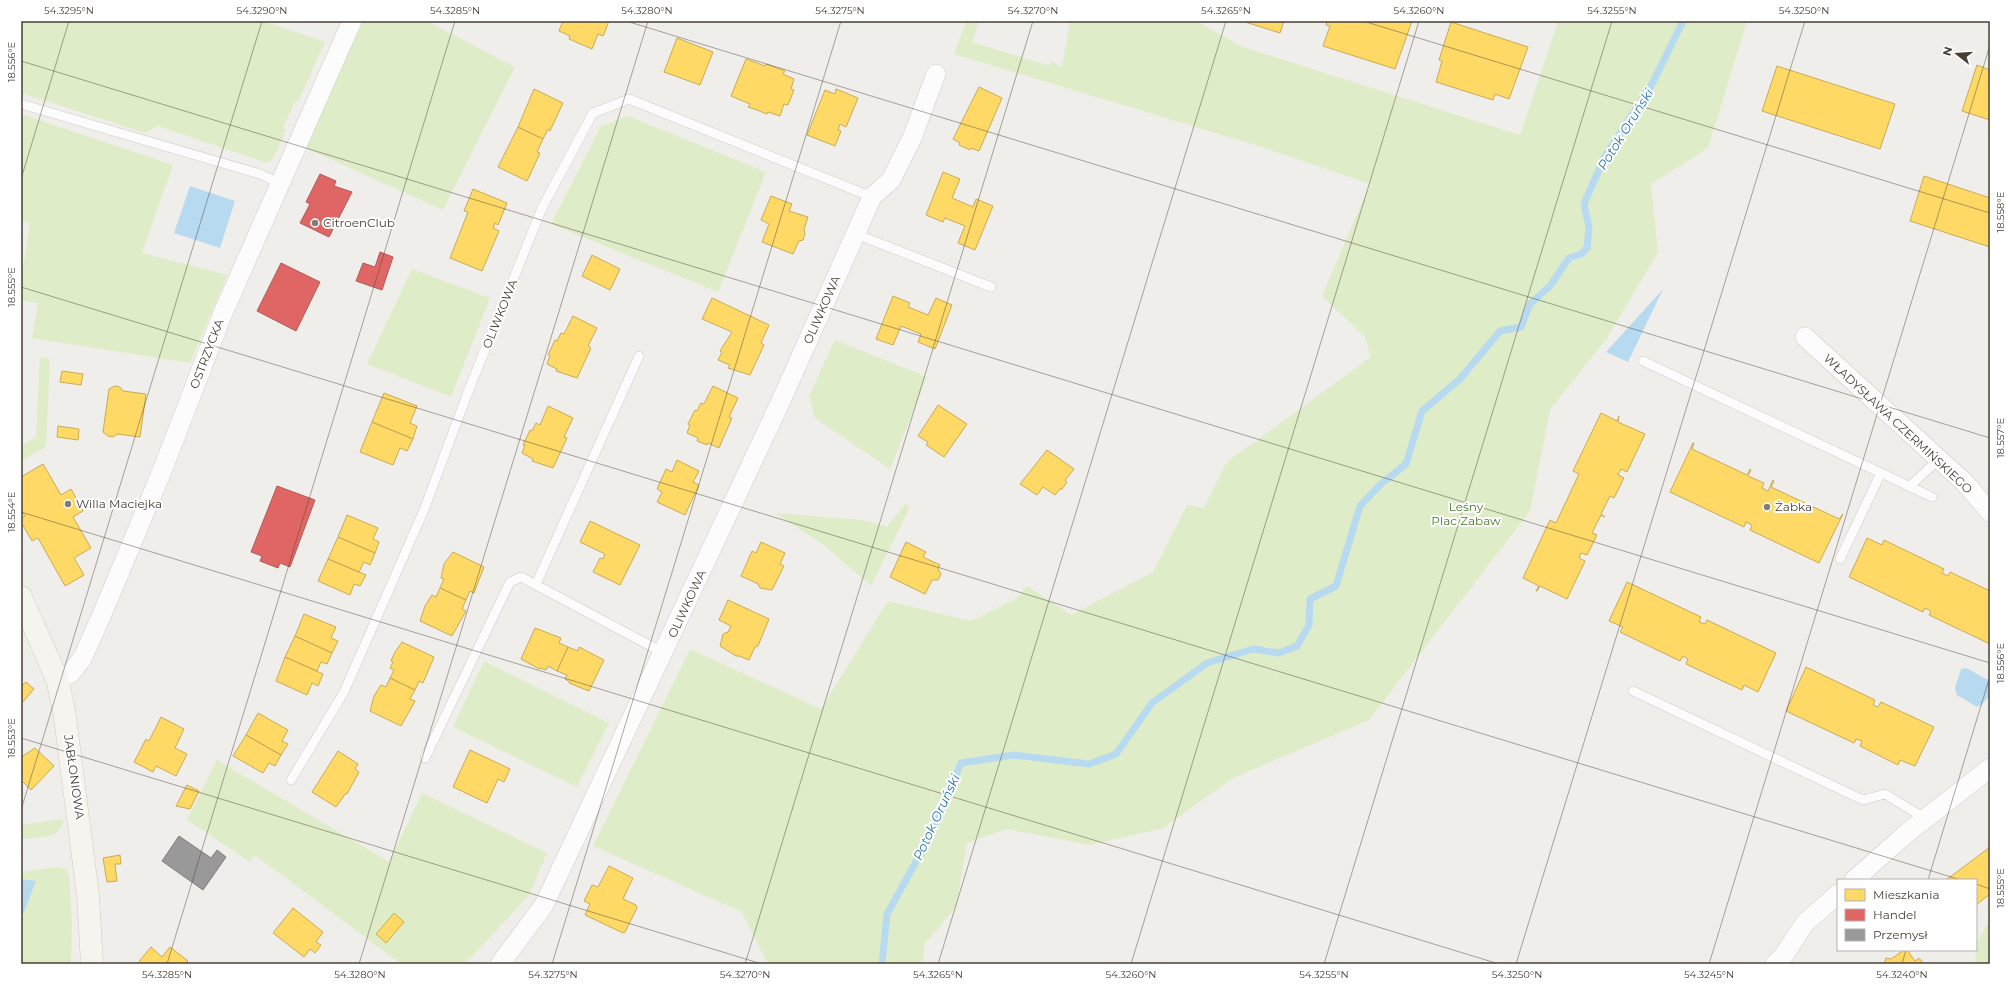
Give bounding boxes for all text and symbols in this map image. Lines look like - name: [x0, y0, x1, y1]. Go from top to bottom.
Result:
- text: 54.3295°N: [44, 4, 94, 17]
- text: 54.3290°N: [236, 4, 288, 17]
- text: 54.3285°N: [430, 4, 480, 17]
- text: 54.3280°N: [621, 4, 673, 17]
- text: 54.3275°N: [815, 4, 865, 17]
- text: 54.3270°N: [1008, 4, 1058, 17]
- text: 54.3265°N: [1201, 4, 1251, 17]
- text: 54.3260°N: [1394, 4, 1445, 17]
- text: 54.3255°N: [1587, 4, 1637, 17]
- text: 54.3250°N: [1779, 4, 1829, 17]
- north arrow: [1937, 34, 1977, 74]
- text: 18.556°E: [5, 42, 18, 82]
- text: N: [1939, 45, 1955, 57]
- water label: Potok Oruński: [1594, 85, 1657, 173]
- text: 18.558°E: [1994, 191, 2007, 232]
- place label: CitroenClub: [323, 215, 395, 230]
- marker: CitroenClub: [310, 218, 320, 228]
- text: 18.555°E: [5, 267, 18, 307]
- street label: OLIWKOWA: [800, 273, 843, 346]
- street label: OLIWKOWA: [479, 277, 520, 351]
- street label: OSTRZYCKA: [186, 317, 227, 391]
- street label: WŁADYSŁAWA CZERMIŃSKIEGO: [1821, 351, 1976, 497]
- text: 18.557°E: [1994, 418, 2007, 458]
- text: 18.554°E: [5, 491, 18, 532]
- place label: Willa Maciejka: [76, 496, 162, 511]
- marker: Willa Maciejka: [63, 499, 73, 509]
- park label: Leśny Plac Zabaw: [1431, 499, 1501, 528]
- place label: Żabka: [1775, 499, 1812, 514]
- marker: Żabka: [1762, 502, 1772, 512]
- street label: OLIWKOWA: [664, 567, 709, 640]
- text: 18.556°E: [1994, 643, 2007, 683]
- text: 18.553°E: [5, 718, 18, 758]
- street label: JABŁONIOWA: [61, 733, 88, 821]
- water label: Potok Oruński: [909, 771, 963, 862]
- text: 18.555°E: [1994, 868, 2007, 908]
- legend: [1837, 879, 1977, 951]
- text: Mieszkania: [1873, 887, 1939, 902]
- text: Handel: [1873, 907, 1917, 922]
- text: Przemysł: [1873, 927, 1928, 942]
- text: 54.3285°N: [142, 968, 192, 981]
- text: 54.3280°N: [334, 968, 386, 981]
- text: 54.3275°N: [528, 968, 578, 981]
- text: 54.3270°N: [720, 968, 770, 981]
- text: 54.3265°N: [913, 968, 963, 981]
- text: 54.3260°N: [1106, 968, 1157, 981]
- text: 54.3255°N: [1299, 968, 1349, 981]
- text: 54.3250°N: [1492, 968, 1542, 981]
- text: 54.3245°N: [1684, 968, 1734, 981]
- text: 54.3240°N: [1876, 968, 1928, 981]

